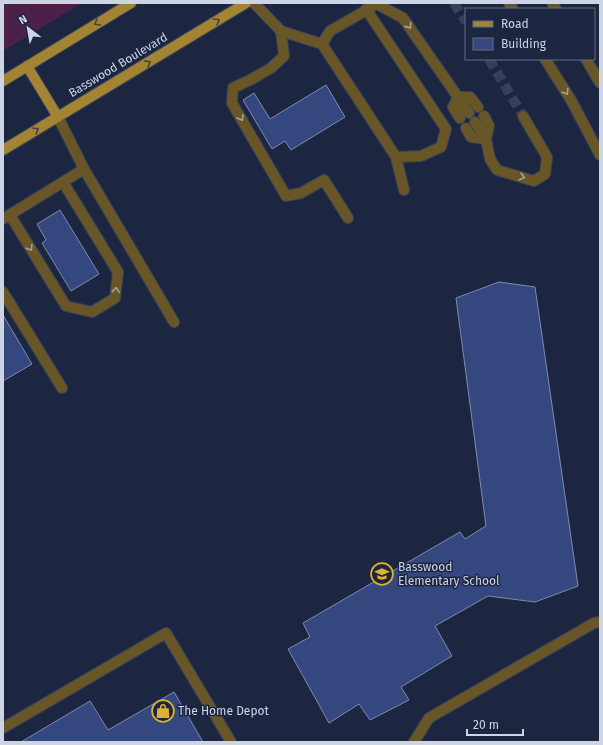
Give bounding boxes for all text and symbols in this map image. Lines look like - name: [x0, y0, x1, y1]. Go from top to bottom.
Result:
- north arrow: [8, 8, 48, 48]
- legend: [465, 8, 595, 60]
- text: N: [17, 12, 30, 27]
- text: Road: [501, 17, 529, 31]
- one-way arrow: [213, 18, 220, 25]
- one-way arrow: [94, 19, 101, 26]
- one-way arrow: [404, 21, 411, 28]
- street label: Basswood Boulevard: [66, 30, 170, 100]
- text: Building: [501, 37, 547, 51]
- one-way arrow: [144, 60, 151, 67]
- one-way arrow: [561, 88, 569, 95]
- one-way arrow: [236, 114, 244, 121]
- one-way arrow: [32, 127, 39, 135]
- one-way arrow: [518, 172, 525, 181]
- one-way arrow: [25, 244, 33, 251]
- one-way arrow: [111, 287, 120, 293]
- place label: Basswood Elementary School: [398, 560, 500, 588]
- school or university icon: Basswood Elementary School: [369, 561, 395, 587]
- shop icon: The Home Depot: [150, 698, 176, 724]
- place label: The Home Depot: [178, 704, 270, 718]
- scale bar: [467, 711, 523, 737]
- text: 20 m: [473, 718, 499, 732]

